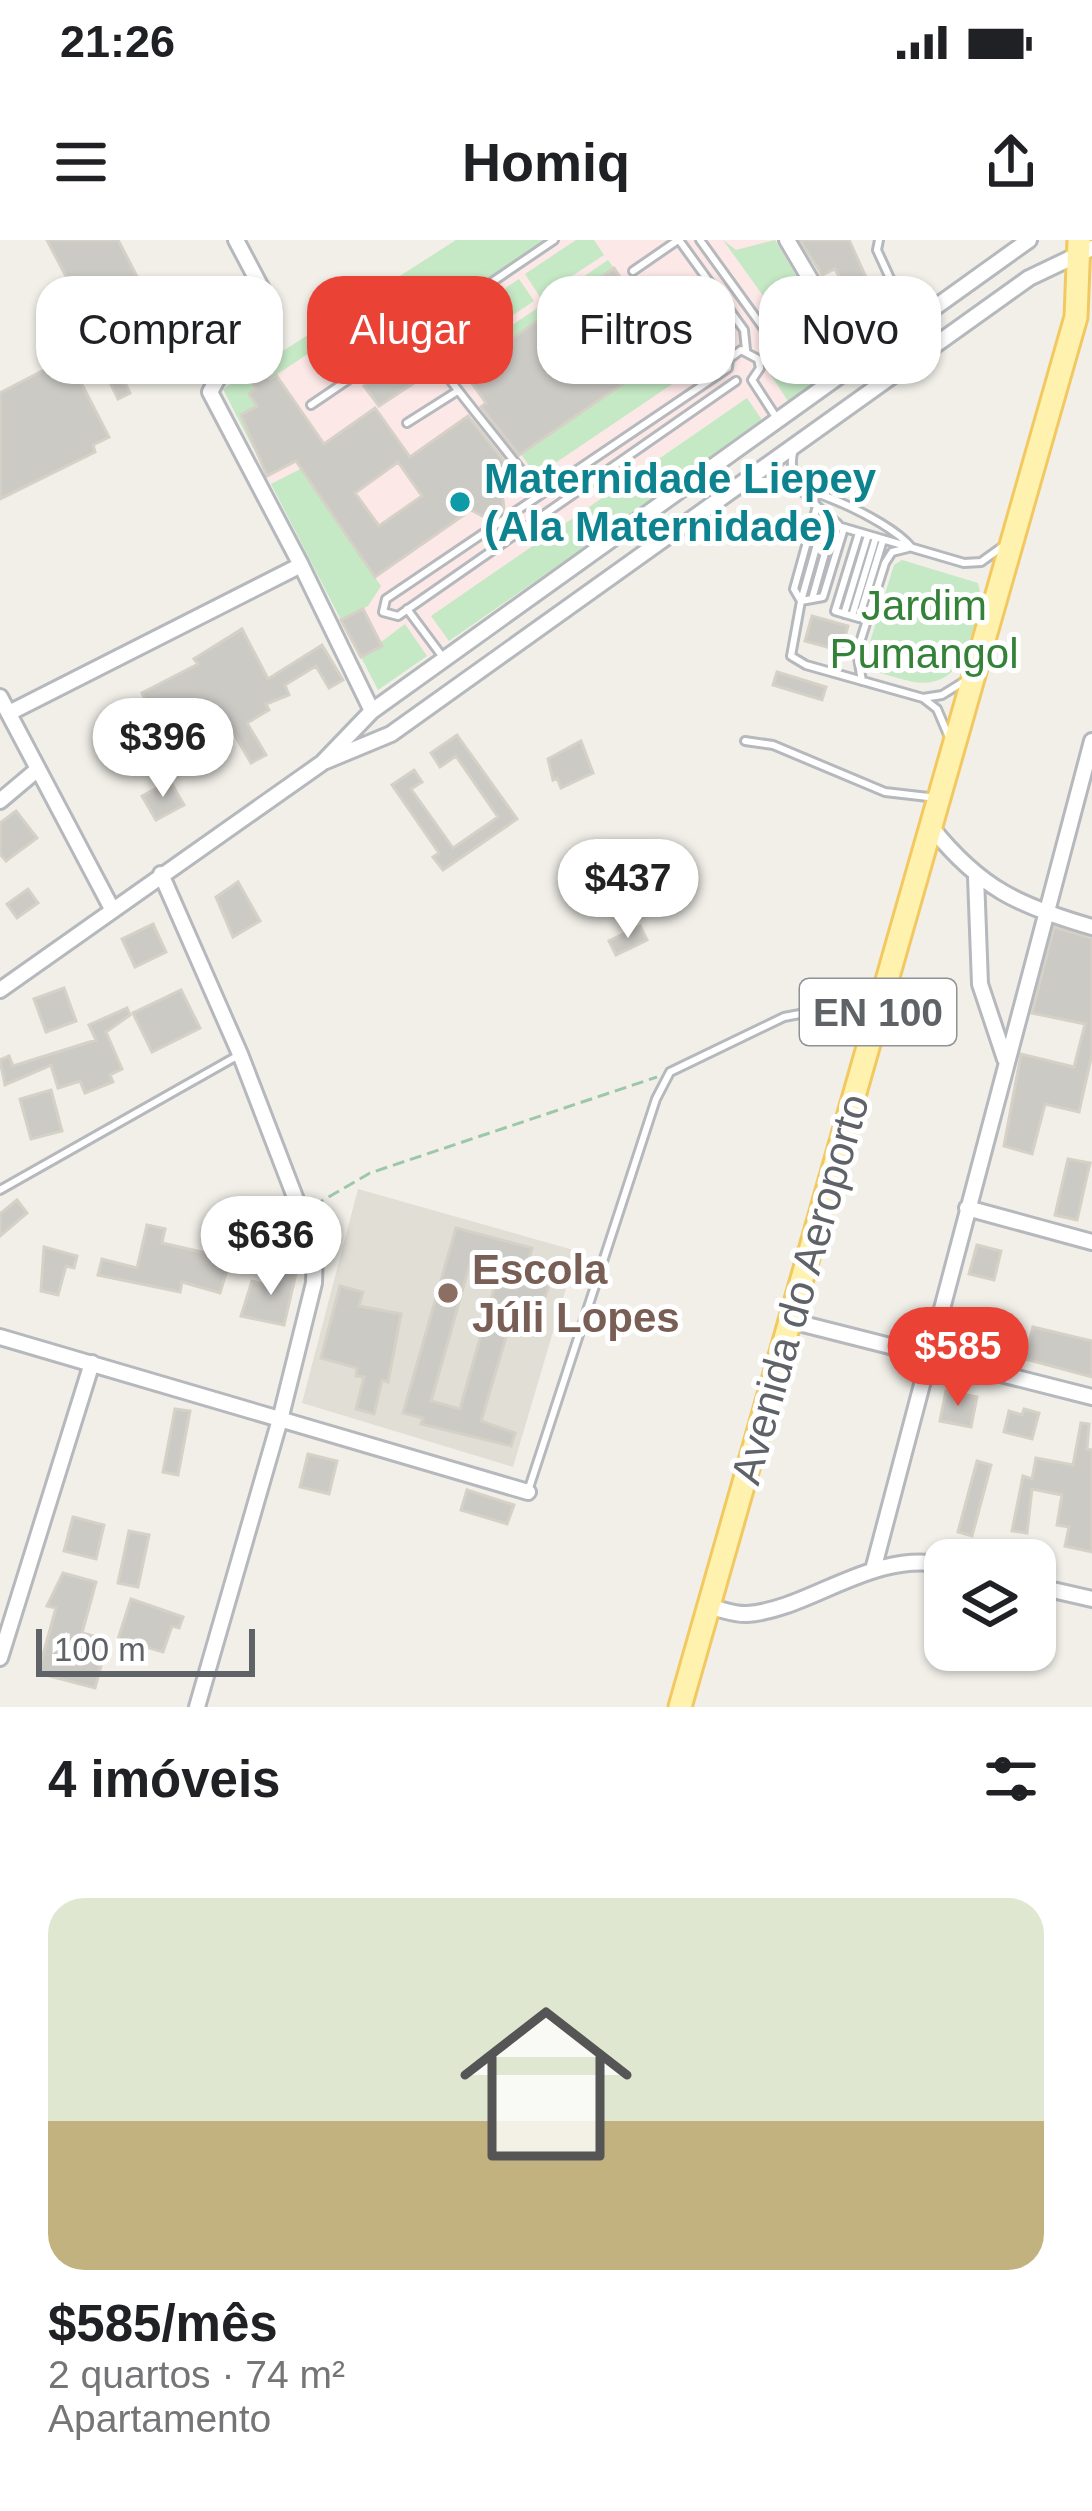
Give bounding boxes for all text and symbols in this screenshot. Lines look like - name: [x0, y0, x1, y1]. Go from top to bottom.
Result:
- text: 21:26: [60, 16, 175, 67]
- icon: menu: [48, 129, 114, 195]
- icon: share: [978, 129, 1044, 195]
- text: Homiq: [462, 132, 630, 192]
- chip: Comprar: [36, 276, 283, 384]
- chip: Alugar: [307, 276, 513, 384]
- chip: Filtros: [537, 276, 735, 384]
- chip: Novo: [759, 276, 941, 384]
- place label: Maternidade Liepey (Ala Maternidade): [484, 455, 877, 550]
- marker: Maternidade Liepey (Ala Maternidade): [447, 489, 473, 515]
- park label: Jardim Pumangol: [829, 582, 1019, 677]
- pin: $396: [92, 698, 234, 800]
- text: $396: [120, 715, 206, 758]
- pin: $437: [557, 839, 699, 941]
- text: $437: [585, 856, 671, 899]
- road number: EN 100: [800, 979, 956, 1045]
- street label: Avenida do Aeroporto: [722, 1089, 878, 1489]
- pin: $636: [200, 1196, 342, 1298]
- text: $636: [228, 1213, 314, 1256]
- place label: Escola Júli Lopes: [472, 1246, 680, 1341]
- marker: Escola Júli Lopes: [435, 1280, 461, 1306]
- pin: $585: [887, 1307, 1029, 1409]
- text: $585: [915, 1324, 1001, 1367]
- map controls: [924, 1539, 1056, 1671]
- button: layers: [924, 1539, 1056, 1671]
- scale bar: [36, 1623, 255, 1676]
- text: 100 m: [54, 1631, 146, 1668]
- icon: filters: [978, 1746, 1044, 1812]
- text: 4 imóveis: [48, 1751, 280, 1808]
- icon: home: [438, 1976, 654, 2192]
- text: $585/mês: [48, 2295, 278, 2352]
- text: 2 quartos · 74 m²: [48, 2353, 345, 2396]
- text: Apartamento: [48, 2397, 271, 2440]

